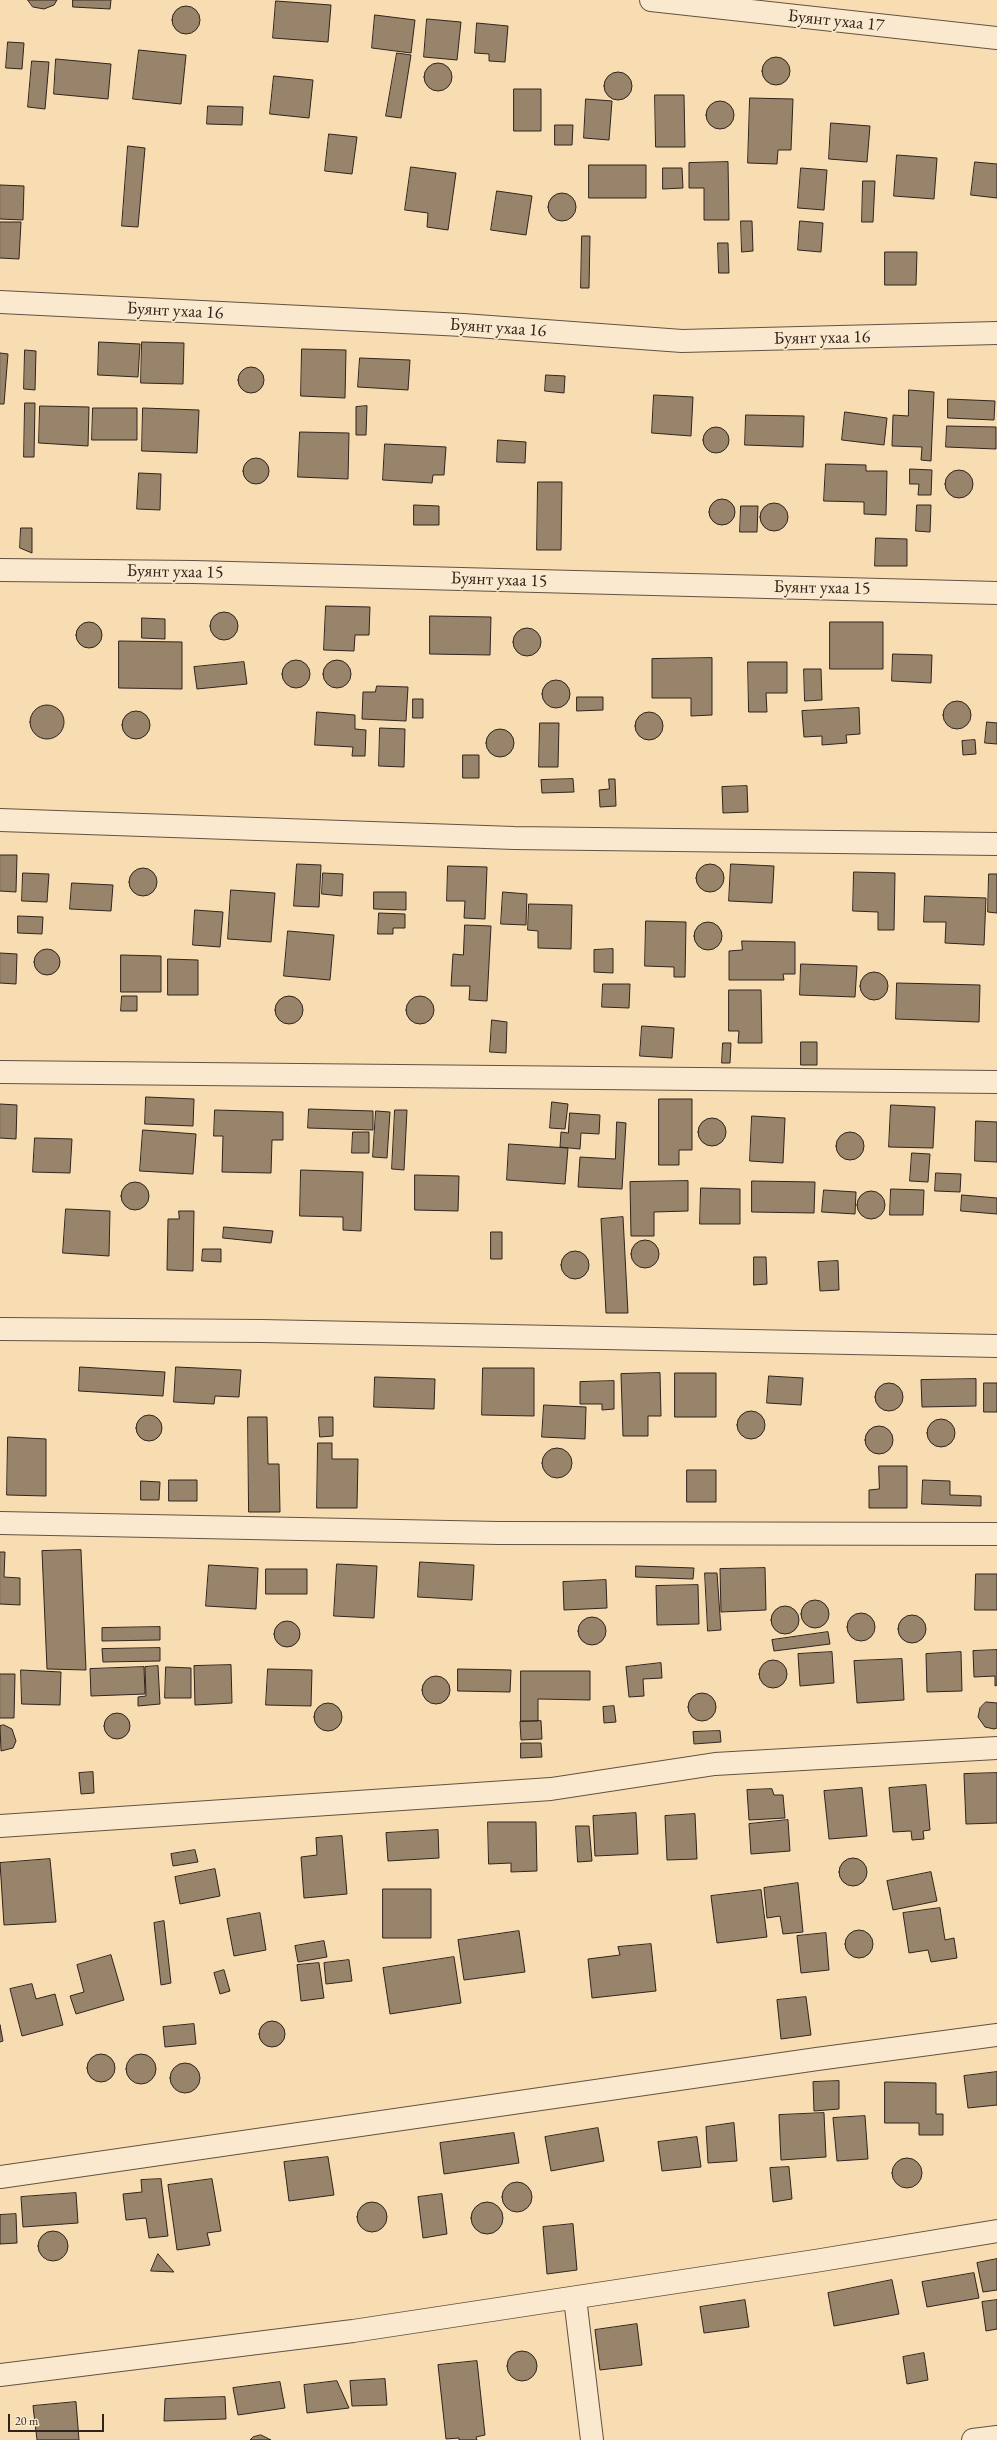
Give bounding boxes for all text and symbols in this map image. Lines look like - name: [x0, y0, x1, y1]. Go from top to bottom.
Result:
- street label: Буянт ухаа 17: [787, 5, 885, 37]
- street label: Буянт ухаа 16: [126, 298, 224, 324]
- street label: Буянт ухаа 16: [449, 314, 547, 342]
- street label: Буянт ухаа 16: [773, 326, 871, 350]
- street label: Буянт ухаа 15: [126, 560, 224, 584]
- street label: Буянт ухаа 15: [450, 568, 548, 592]
- street label: Буянт ухаа 15: [773, 576, 871, 600]
- scale bar: [10, 2406, 106, 2432]
- text: 20 m: [15, 2413, 38, 2429]

